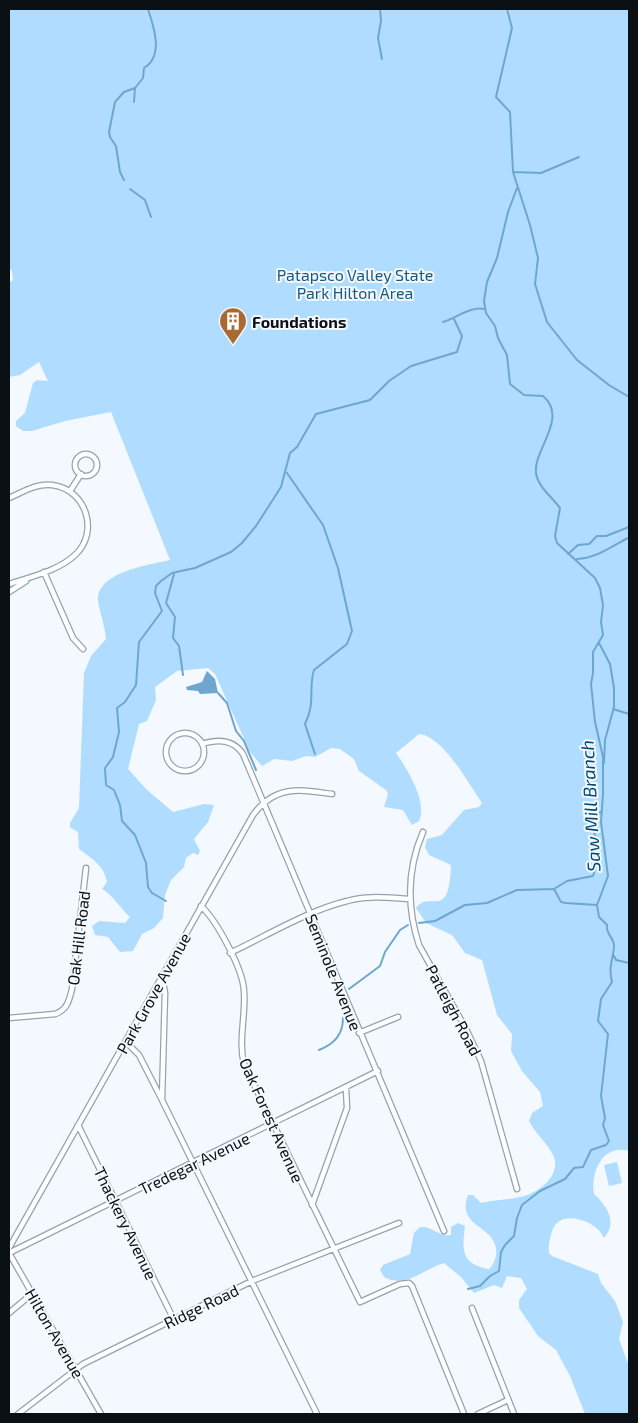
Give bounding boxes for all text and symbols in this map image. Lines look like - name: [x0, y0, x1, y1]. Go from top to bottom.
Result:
- park label: Patapsco Valley State Park Hilton Area: [277, 265, 433, 302]
- building icon: Foundations: [218, 306, 248, 345]
- place label: Foundations: [252, 312, 346, 331]
- water label: Saw Mill Branch: [576, 740, 604, 872]
- street label: Oak Hill Road: [63, 890, 93, 986]
- street label: Seminole Avenue: [302, 911, 366, 1033]
- street label: Park Grove Avenue: [112, 929, 194, 1057]
- street label: Patleigh Road: [422, 961, 486, 1059]
- street label: Oak Forest Avenue: [236, 1055, 308, 1185]
- street label: Tredegar Avenue: [136, 1128, 252, 1198]
- street label: Thackery Avenue: [90, 1164, 162, 1282]
- street label: Ridge Road: [160, 1280, 242, 1332]
- street label: Hilton Avenue: [22, 1285, 88, 1381]

